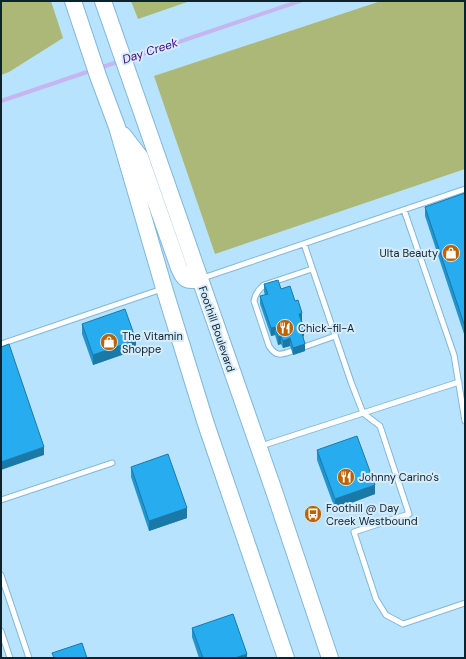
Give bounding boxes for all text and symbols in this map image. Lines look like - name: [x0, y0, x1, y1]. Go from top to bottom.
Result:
- water label: Day Creek: [120, 34, 181, 67]
- shop icon: Ulta Beauty: [441, 243, 461, 263]
- place label: Ulta Beauty: [380, 246, 438, 260]
- street label: Foothill Boulevard: [196, 284, 238, 374]
- restaurant icon: Chick-fil-A: [275, 318, 295, 338]
- place label: Chick-fil-A: [298, 321, 354, 335]
- place label: The Vitamin Shoppe: [122, 329, 183, 356]
- shop icon: The Vitamin Shoppe: [99, 332, 119, 352]
- restaurant icon: Johnny Carino's: [336, 467, 356, 487]
- place label: Johnny Carino's: [359, 470, 439, 484]
- place label: Foothill @ Day Creek Westbound: [326, 501, 418, 528]
- bus stop icon: Foothill @ Day Creek Westbound: [303, 504, 323, 524]

